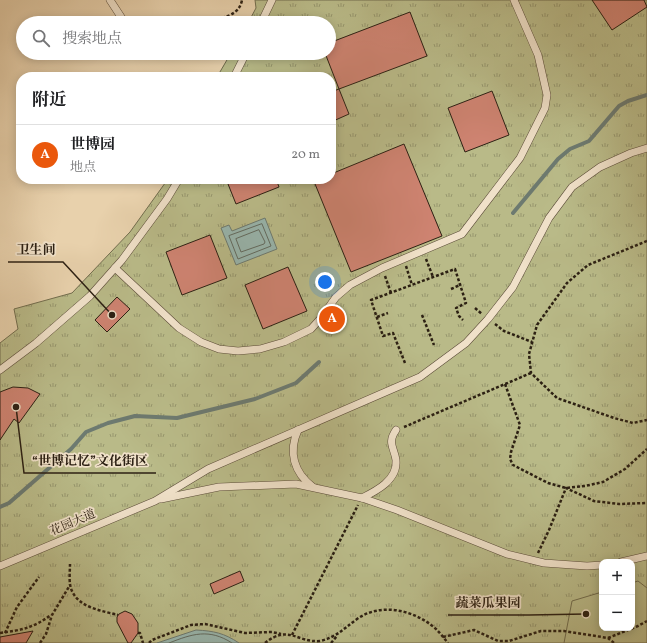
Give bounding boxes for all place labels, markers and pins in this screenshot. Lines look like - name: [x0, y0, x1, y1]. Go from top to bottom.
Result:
- callout: 卫生间: [8, 237, 63, 262]
- pin: A: [319, 304, 345, 334]
- callout: “世博记忆”文化街区: [24, 448, 156, 473]
- callout: 蔬菜瓜果园: [448, 590, 529, 615]

